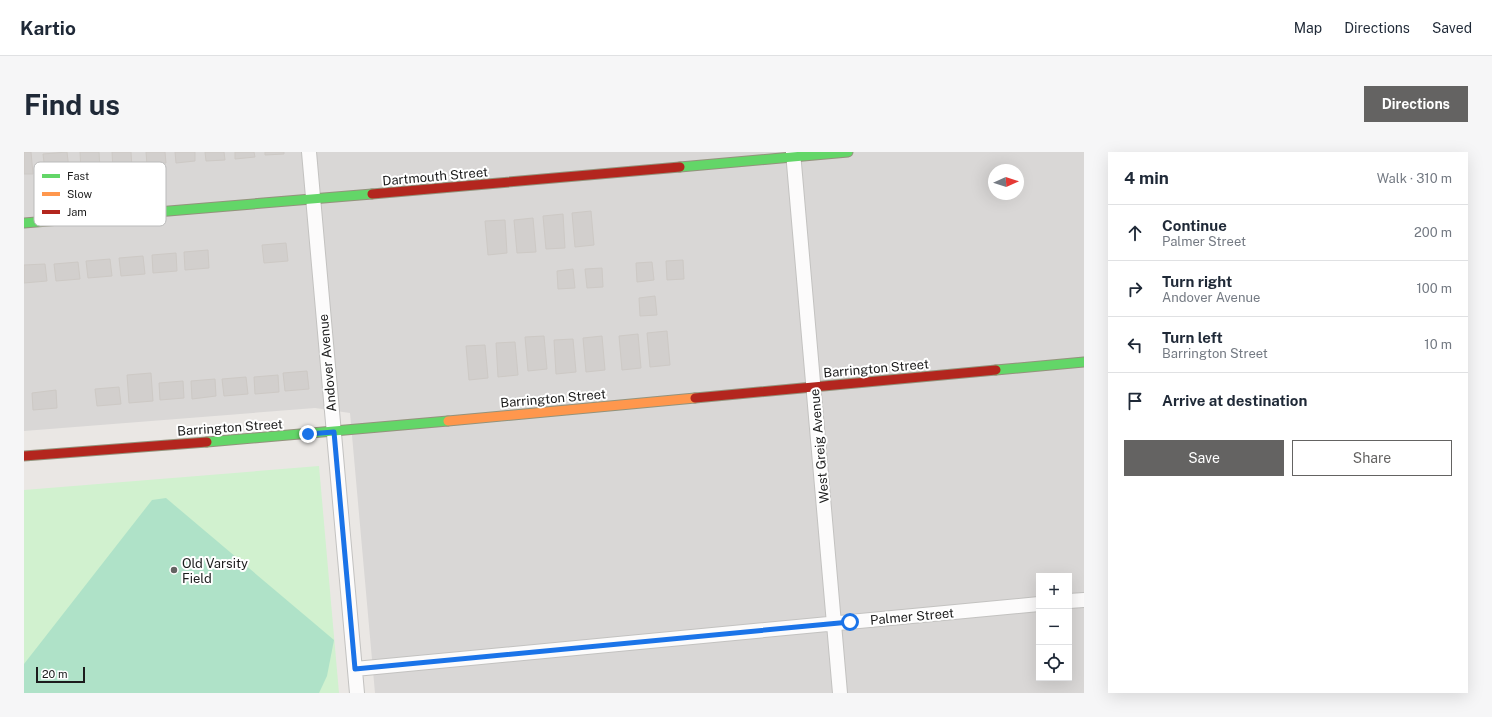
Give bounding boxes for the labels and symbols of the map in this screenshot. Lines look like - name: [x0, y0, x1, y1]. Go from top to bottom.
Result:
- legend: [34, 162, 166, 226]
- street label: Dartmouth Street: [382, 164, 488, 189]
- north arrow: [988, 164, 1024, 200]
- text: Fast: [67, 170, 89, 182]
- text: Slow: [67, 188, 93, 200]
- text: Jam: [67, 206, 87, 218]
- street label: Andover Avenue: [316, 313, 339, 413]
- street label: Barrington Street: [823, 356, 929, 381]
- street label: Barrington Street: [500, 386, 606, 411]
- street label: West Greig Avenue: [807, 388, 832, 504]
- street label: Barrington Street: [177, 416, 283, 439]
- route end: [299, 425, 317, 443]
- place label: Old Varsity Field: [182, 556, 248, 586]
- marker: Old Varsity Field: [169, 565, 179, 575]
- street label: Palmer Street: [870, 605, 955, 628]
- route start: [841, 613, 859, 631]
- scale bar: [36, 665, 85, 684]

